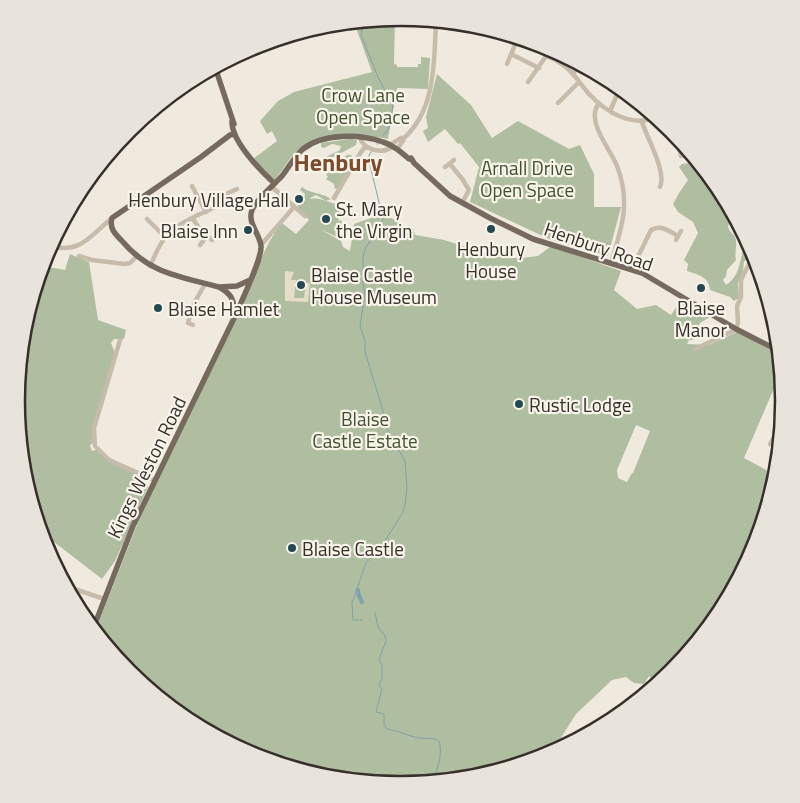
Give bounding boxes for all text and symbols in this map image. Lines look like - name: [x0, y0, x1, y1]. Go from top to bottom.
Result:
- park label: Crow Lane Open Space: [316, 80, 410, 131]
- district label: Henbury: [294, 144, 382, 180]
- park label: Arnall Drive Open Space: [480, 153, 574, 204]
- place label: Henbury Village Hall: [128, 185, 289, 214]
- marker: Henbury Village Hall: [293, 193, 305, 205]
- place label: St. Mary the Virgin: [336, 194, 412, 245]
- marker: St. Mary the Virgin: [320, 213, 332, 225]
- street label: Henbury Road: [541, 214, 657, 278]
- place label: Blaise Inn: [161, 216, 238, 245]
- marker: Henbury House: [485, 223, 497, 235]
- marker: Blaise Inn: [242, 224, 254, 236]
- place label: Henbury House: [457, 234, 525, 285]
- place label: Blaise Castle House Museum: [311, 260, 437, 311]
- marker: Blaise Castle House Museum: [295, 279, 307, 291]
- marker: Blaise Manor: [695, 282, 707, 294]
- place label: Blaise Manor: [675, 293, 728, 344]
- place label: Blaise Hamlet: [168, 294, 280, 323]
- marker: Blaise Hamlet: [152, 302, 164, 314]
- place label: Rustic Lodge: [529, 390, 631, 419]
- street label: Kings Weston Road: [99, 391, 193, 543]
- marker: Rustic Lodge: [513, 398, 525, 410]
- park label: Blaise Castle Estate: [312, 404, 418, 455]
- place label: Blaise Castle: [302, 534, 404, 563]
- marker: Blaise Castle: [286, 542, 298, 554]

